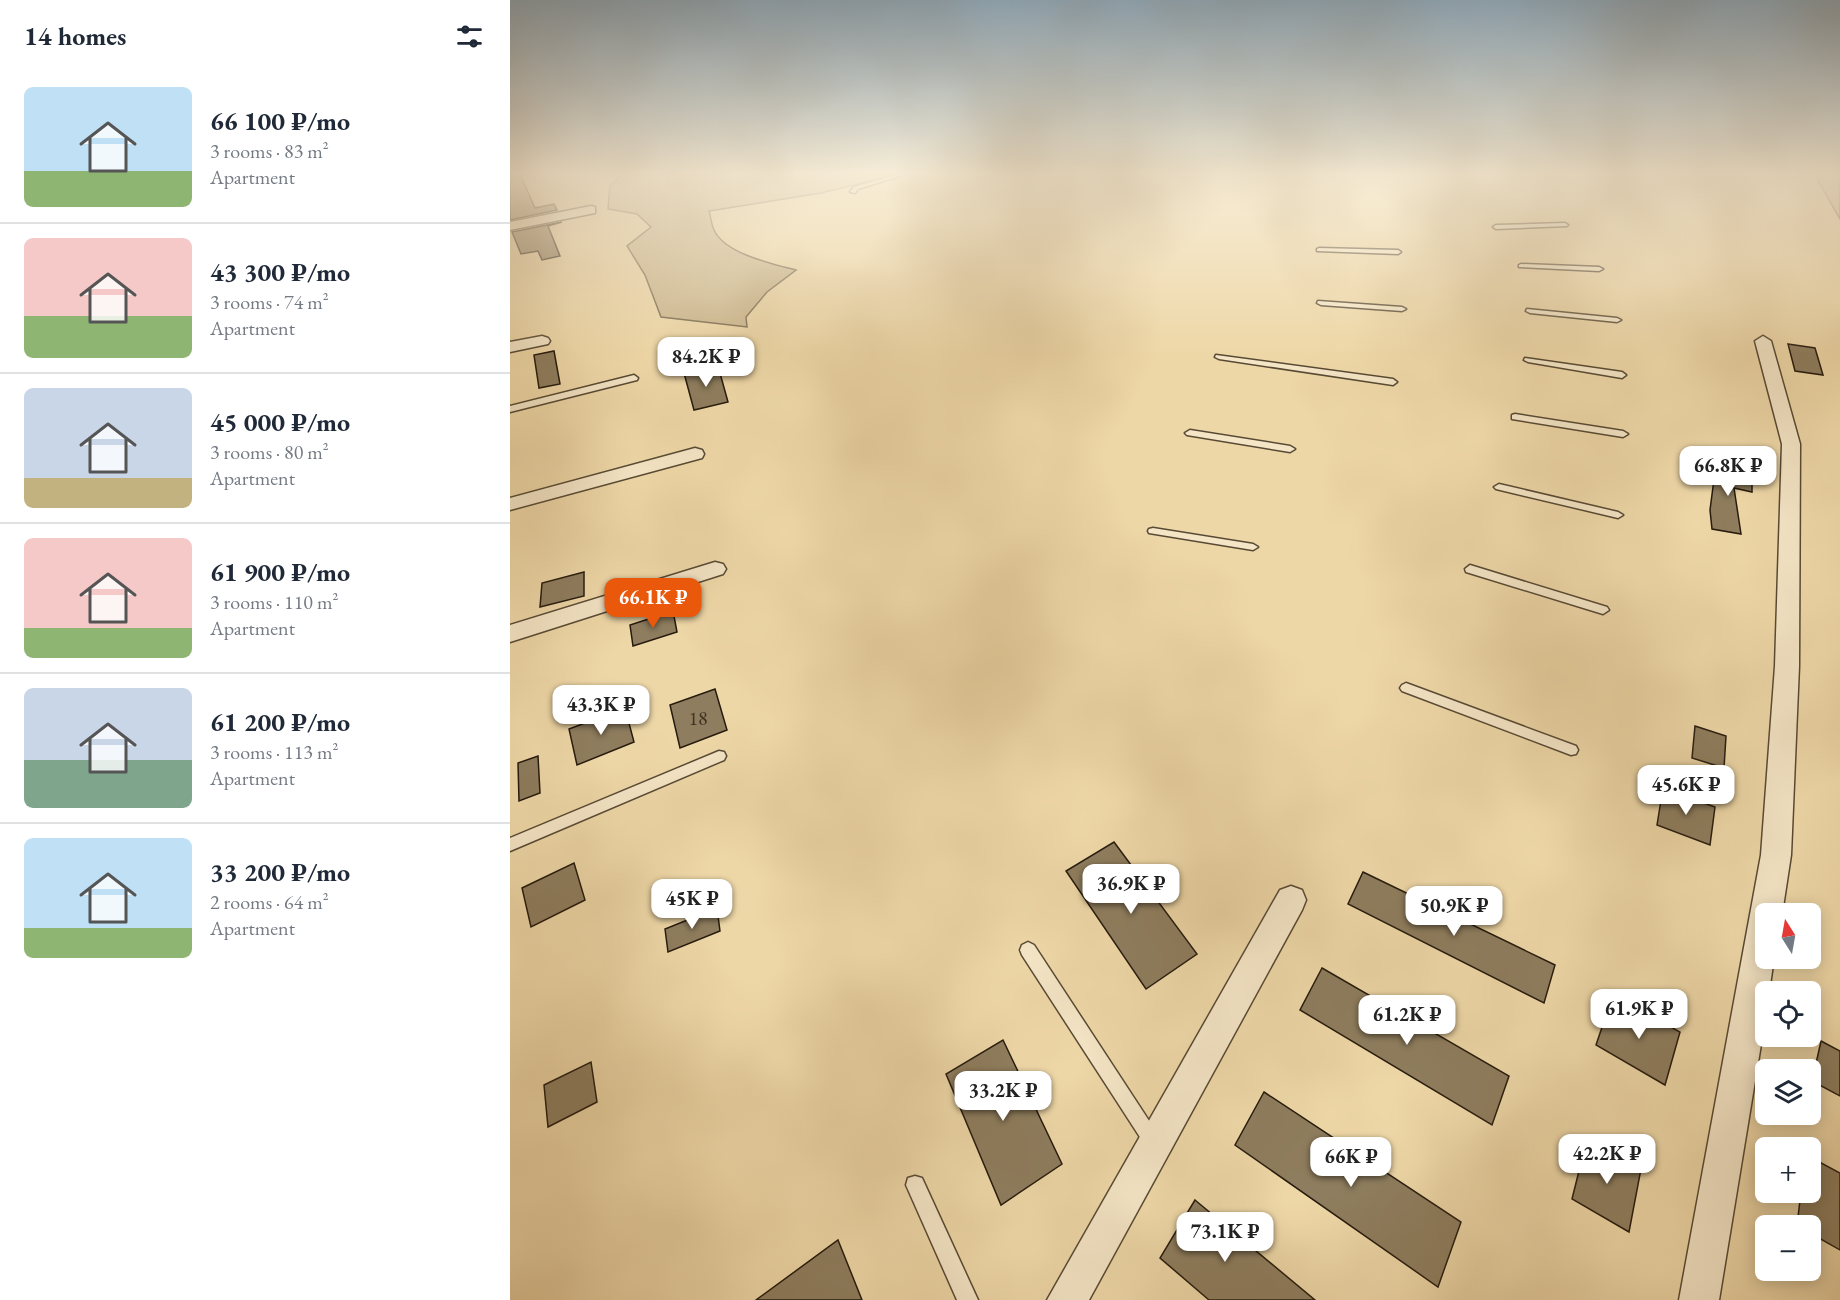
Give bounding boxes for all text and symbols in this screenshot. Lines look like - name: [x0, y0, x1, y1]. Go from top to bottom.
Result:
- text: 14 homes: [24, 19, 126, 53]
- icon: filters: [453, 20, 486, 53]
- text: 66 100 ₽/mo: [210, 104, 350, 138]
- icon: home: [72, 111, 144, 183]
- text: 3 rooms · 83 m²: [210, 138, 329, 164]
- text: Apartment: [210, 164, 295, 190]
- text: 43 300 ₽/mo: [210, 255, 350, 289]
- icon: home: [72, 262, 144, 334]
- text: 3 rooms · 74 m²: [210, 289, 329, 315]
- text: Apartment: [210, 315, 295, 341]
- pin: 84.2K ₽: [651, 337, 761, 388]
- text: 84.2K ₽: [672, 343, 740, 369]
- text: 45 000 ₽/mo: [210, 405, 350, 439]
- icon: home: [72, 412, 144, 484]
- text: 3 rooms · 80 m²: [210, 439, 329, 465]
- pin: 66.8K ₽: [1673, 446, 1783, 497]
- text: 66.8K ₽: [1694, 452, 1762, 478]
- text: Apartment: [210, 465, 295, 491]
- text: 61 900 ₽/mo: [210, 555, 350, 589]
- icon: home: [72, 562, 144, 634]
- pin: 66.1K ₽: [598, 578, 708, 629]
- text: 66.1K ₽: [619, 584, 687, 610]
- text: 3 rooms · 110 m²: [210, 589, 338, 615]
- text: Apartment: [210, 615, 295, 641]
- pin: 43.3K ₽: [546, 685, 656, 736]
- text: 43.3K ₽: [567, 691, 635, 717]
- text: 61 200 ₽/mo: [210, 705, 350, 739]
- house number: 18: [688, 705, 708, 731]
- icon: home: [72, 712, 144, 784]
- text: 3 rooms · 113 m²: [210, 739, 338, 765]
- text: Apartment: [210, 765, 295, 791]
- pin: 45.6K ₽: [1631, 765, 1741, 816]
- text: 45.6K ₽: [1652, 771, 1720, 797]
- text: 33 200 ₽/mo: [210, 855, 350, 889]
- icon: home: [72, 862, 144, 934]
- pin: 36.9K ₽: [1076, 864, 1186, 915]
- text: 36.9K ₽: [1097, 870, 1165, 896]
- pin: 45K ₽: [650, 879, 734, 930]
- text: 45K ₽: [665, 885, 719, 911]
- pin: 50.9K ₽: [1399, 886, 1509, 937]
- text: 2 rooms · 64 m²: [210, 889, 329, 915]
- text: 50.9K ₽: [1420, 892, 1488, 918]
- north arrow: [1755, 903, 1821, 969]
- map controls: [1755, 903, 1821, 1281]
- text: Apartment: [210, 915, 295, 941]
- button: locate: [1755, 981, 1821, 1047]
- pin: 61.9K ₽: [1584, 989, 1694, 1040]
- pin: 61.2K ₽: [1352, 995, 1462, 1046]
- text: 61.9K ₽: [1605, 995, 1673, 1021]
- text: 61.2K ₽: [1373, 1001, 1441, 1027]
- button: layers: [1755, 1059, 1821, 1125]
- pin: 33.2K ₽: [948, 1071, 1058, 1122]
- text: 33.2K ₽: [969, 1077, 1037, 1103]
- pin: 42.2K ₽: [1552, 1134, 1662, 1185]
- pin: 66K ₽: [1309, 1137, 1393, 1188]
- button: +: [1755, 1137, 1821, 1203]
- text: 42.2K ₽: [1573, 1140, 1641, 1166]
- text: 66K ₽: [1324, 1143, 1378, 1169]
- pin: 73.1K ₽: [1170, 1212, 1280, 1263]
- button: −: [1755, 1215, 1821, 1281]
- text: 73.1K ₽: [1191, 1218, 1259, 1244]

